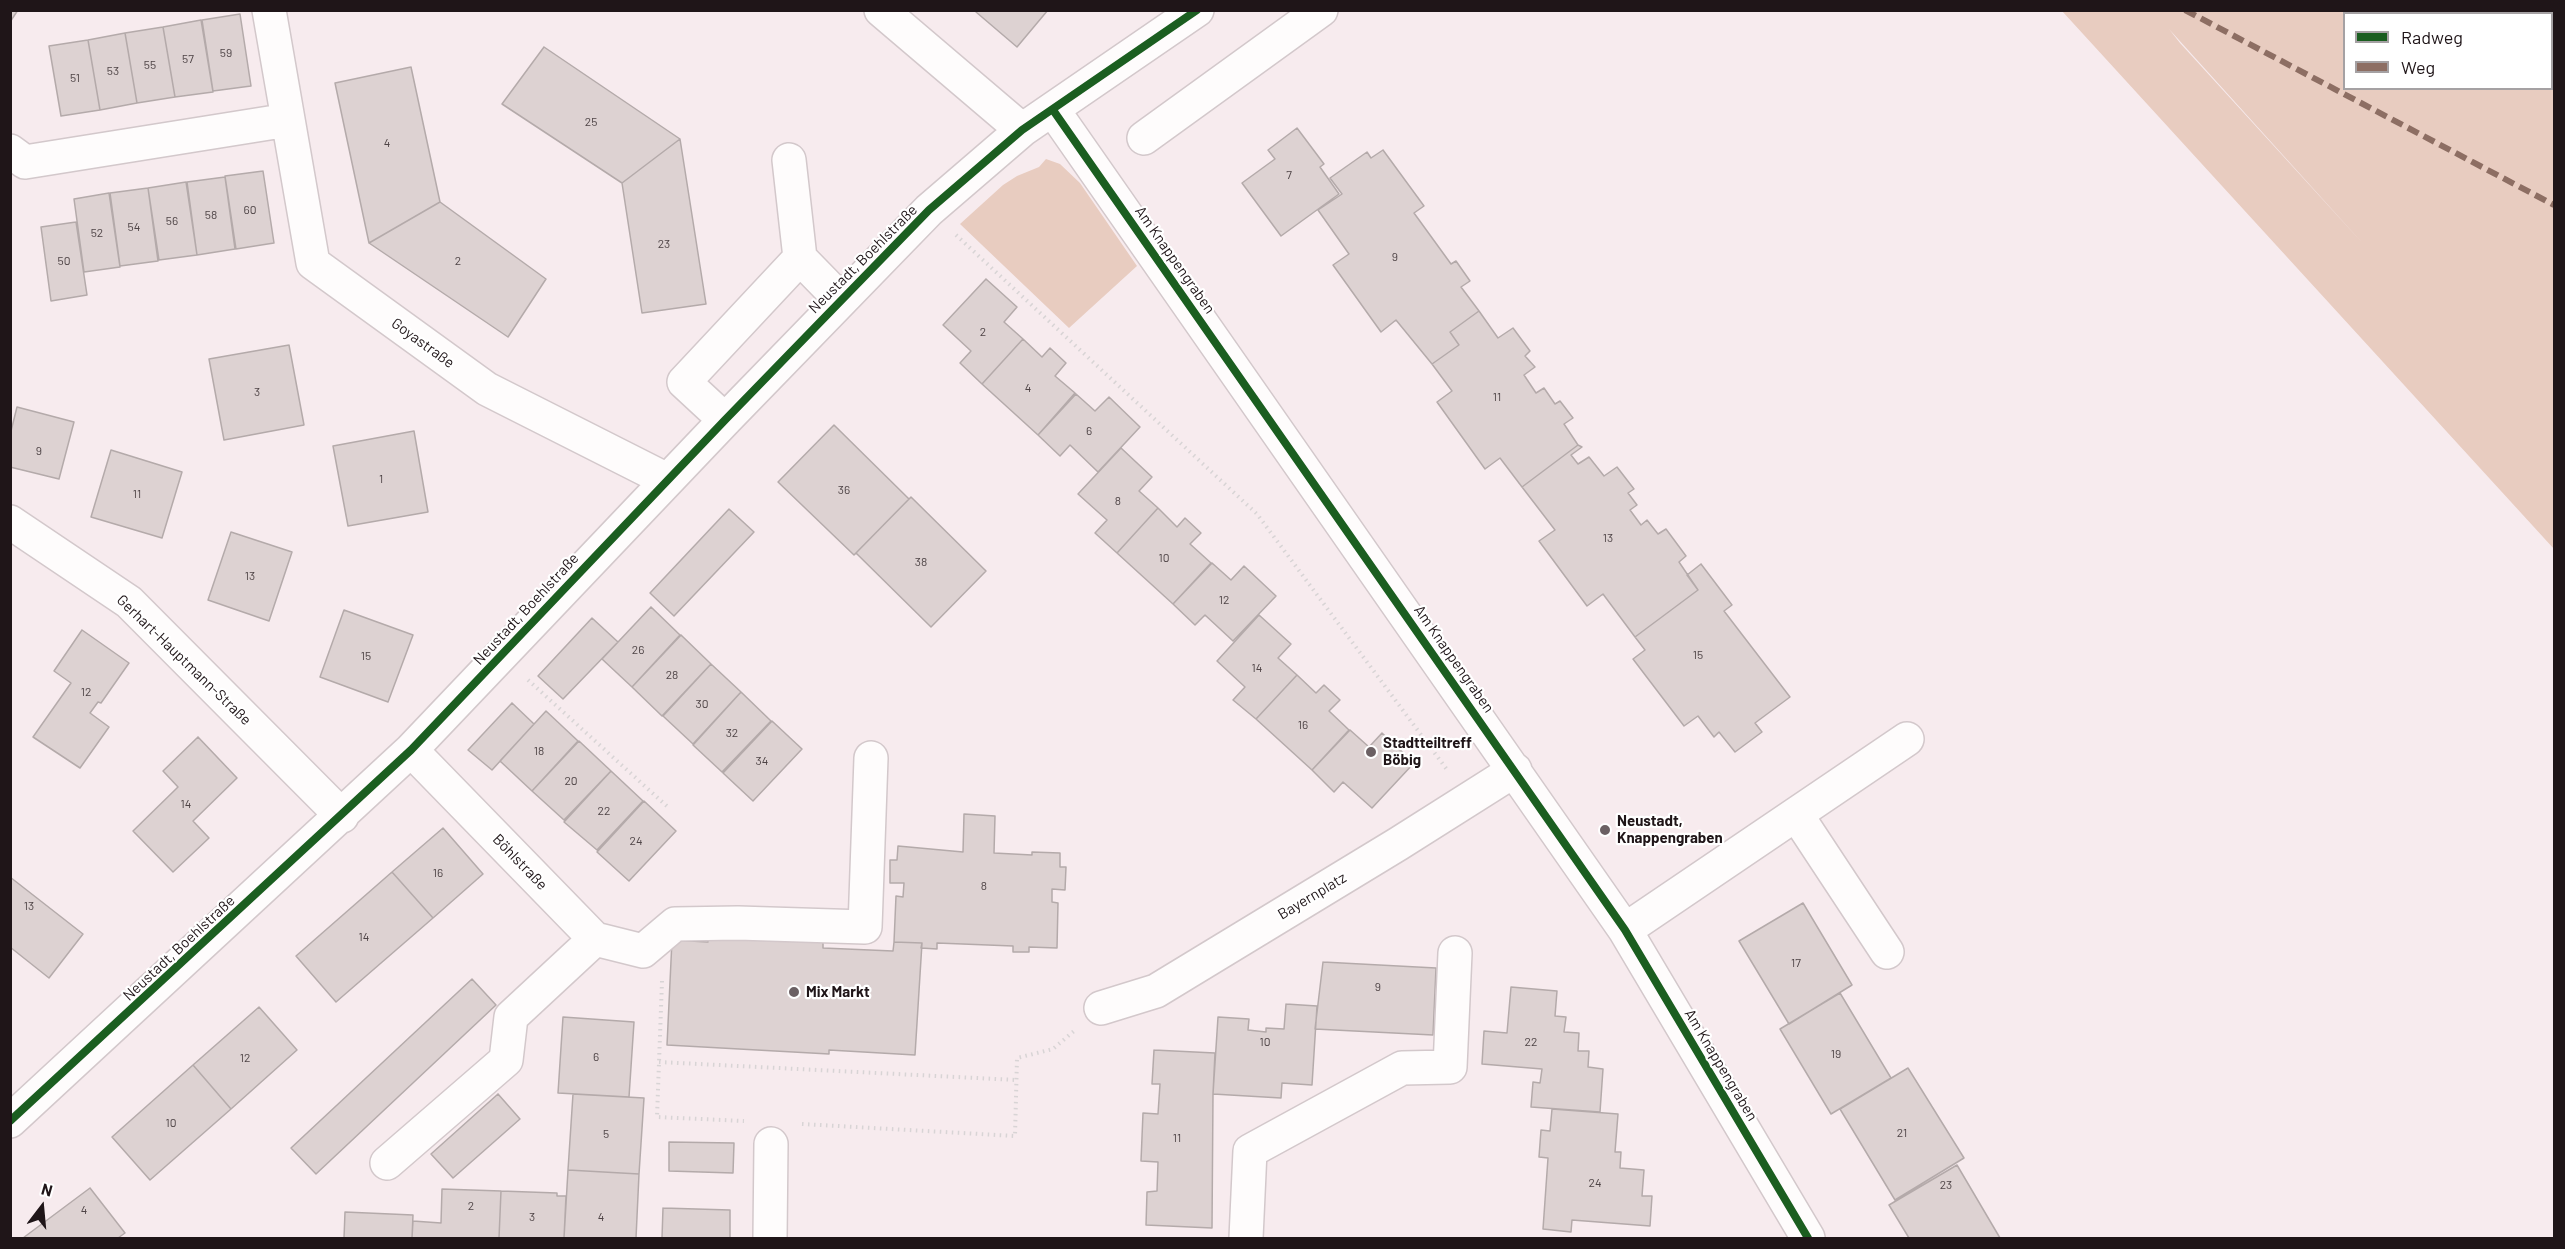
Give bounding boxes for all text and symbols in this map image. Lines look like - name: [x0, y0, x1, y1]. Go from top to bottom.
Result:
- legend: [2343, 12, 2553, 90]
- text: Radweg: [2401, 26, 2463, 48]
- house number: 59: [220, 46, 232, 60]
- house number: 57: [182, 52, 194, 66]
- text: Weg: [2401, 56, 2435, 78]
- house number: 55: [144, 58, 156, 72]
- house number: 53: [107, 64, 119, 78]
- house number: 51: [70, 71, 80, 85]
- house number: 25: [585, 115, 597, 129]
- house number: 4: [384, 136, 390, 150]
- house number: 7: [1286, 168, 1292, 182]
- street label: Neustadt, Boehlstraße: [805, 201, 921, 317]
- house number: 60: [244, 203, 256, 217]
- street label: Am Knappengraben: [1131, 203, 1219, 317]
- house number: 58: [205, 208, 217, 222]
- house number: 56: [166, 214, 178, 228]
- house number: 54: [128, 220, 140, 234]
- house number: 52: [91, 226, 103, 240]
- house number: 23: [658, 237, 670, 251]
- house number: 9: [1392, 250, 1398, 264]
- house number: 50: [58, 254, 70, 268]
- house number: 2: [455, 254, 461, 268]
- street label: Goyastraße: [388, 314, 458, 372]
- house number: 2: [980, 325, 986, 339]
- house number: 4: [1025, 381, 1031, 395]
- house number: 3: [254, 385, 260, 399]
- house number: 11: [1493, 390, 1501, 404]
- house number: 6: [1086, 424, 1092, 438]
- house number: 9: [36, 444, 42, 458]
- house number: 1: [379, 472, 383, 486]
- house number: 36: [838, 483, 850, 497]
- house number: 11: [133, 487, 141, 501]
- house number: 8: [1115, 494, 1121, 508]
- house number: 13: [1603, 531, 1613, 545]
- street label: Neustadt, Boehlstraße: [470, 549, 582, 669]
- house number: 10: [1159, 551, 1169, 565]
- house number: 38: [915, 555, 927, 569]
- house number: 13: [245, 569, 255, 583]
- street label: Gerhart-Hauptmann-Straße: [113, 591, 255, 729]
- house number: 12: [1219, 593, 1229, 607]
- street label: Am Knappengraben: [1410, 602, 1498, 716]
- house number: 26: [632, 643, 644, 657]
- house number: 15: [1693, 648, 1703, 662]
- house number: 15: [361, 649, 371, 663]
- house number: 14: [1252, 661, 1262, 675]
- house number: 28: [666, 668, 678, 682]
- house number: 12: [81, 685, 91, 699]
- house number: 30: [696, 697, 708, 711]
- house number: 16: [1298, 718, 1308, 732]
- house number: 32: [726, 726, 738, 740]
- place label: Stadtteiltreff Böbig: [1383, 734, 1472, 769]
- house number: 18: [534, 744, 544, 758]
- marker: Stadtteiltreff Böbig: [1364, 745, 1378, 759]
- house number: 34: [756, 754, 768, 768]
- house number: 20: [564, 774, 578, 788]
- house number: 14: [181, 797, 191, 811]
- house number: 22: [598, 804, 610, 818]
- place label: Neustadt, Knappengraben: [1617, 812, 1723, 847]
- marker: Neustadt, Knappengraben: [1598, 823, 1612, 837]
- street label: Böhlstraße: [489, 830, 551, 894]
- house number: 24: [629, 834, 643, 848]
- house number: 16: [433, 866, 443, 880]
- street label: Bayernplatz: [1275, 869, 1349, 923]
- house number: 8: [981, 879, 987, 893]
- street label: Neustadt, Boehlstraße: [119, 892, 239, 1004]
- house number: 13: [24, 899, 34, 913]
- house number: 14: [359, 930, 369, 944]
- house number: 17: [1791, 956, 1801, 970]
- house number: 9: [1375, 980, 1381, 994]
- place label: Mix Markt: [806, 983, 870, 1001]
- marker: Mix Markt: [787, 985, 801, 999]
- street label: Am Knappengraben: [1681, 1006, 1761, 1124]
- house number: 10: [1260, 1035, 1270, 1049]
- house number: 22: [1525, 1035, 1537, 1049]
- house number: 19: [1831, 1047, 1841, 1061]
- house number: 6: [593, 1050, 599, 1064]
- house number: 12: [240, 1051, 250, 1065]
- house number: 10: [166, 1116, 176, 1130]
- house number: 21: [1897, 1126, 1907, 1140]
- house number: 5: [603, 1127, 609, 1141]
- house number: 11: [1173, 1131, 1181, 1145]
- house number: 24: [1588, 1176, 1602, 1190]
- north arrow: [12, 1177, 72, 1237]
- house number: 23: [1940, 1178, 1952, 1192]
- text: N: [39, 1179, 55, 1200]
- house number: 2: [468, 1199, 474, 1213]
- house number: 4: [81, 1203, 87, 1217]
- house number: 3: [529, 1210, 535, 1224]
- house number: 4: [598, 1210, 604, 1224]

